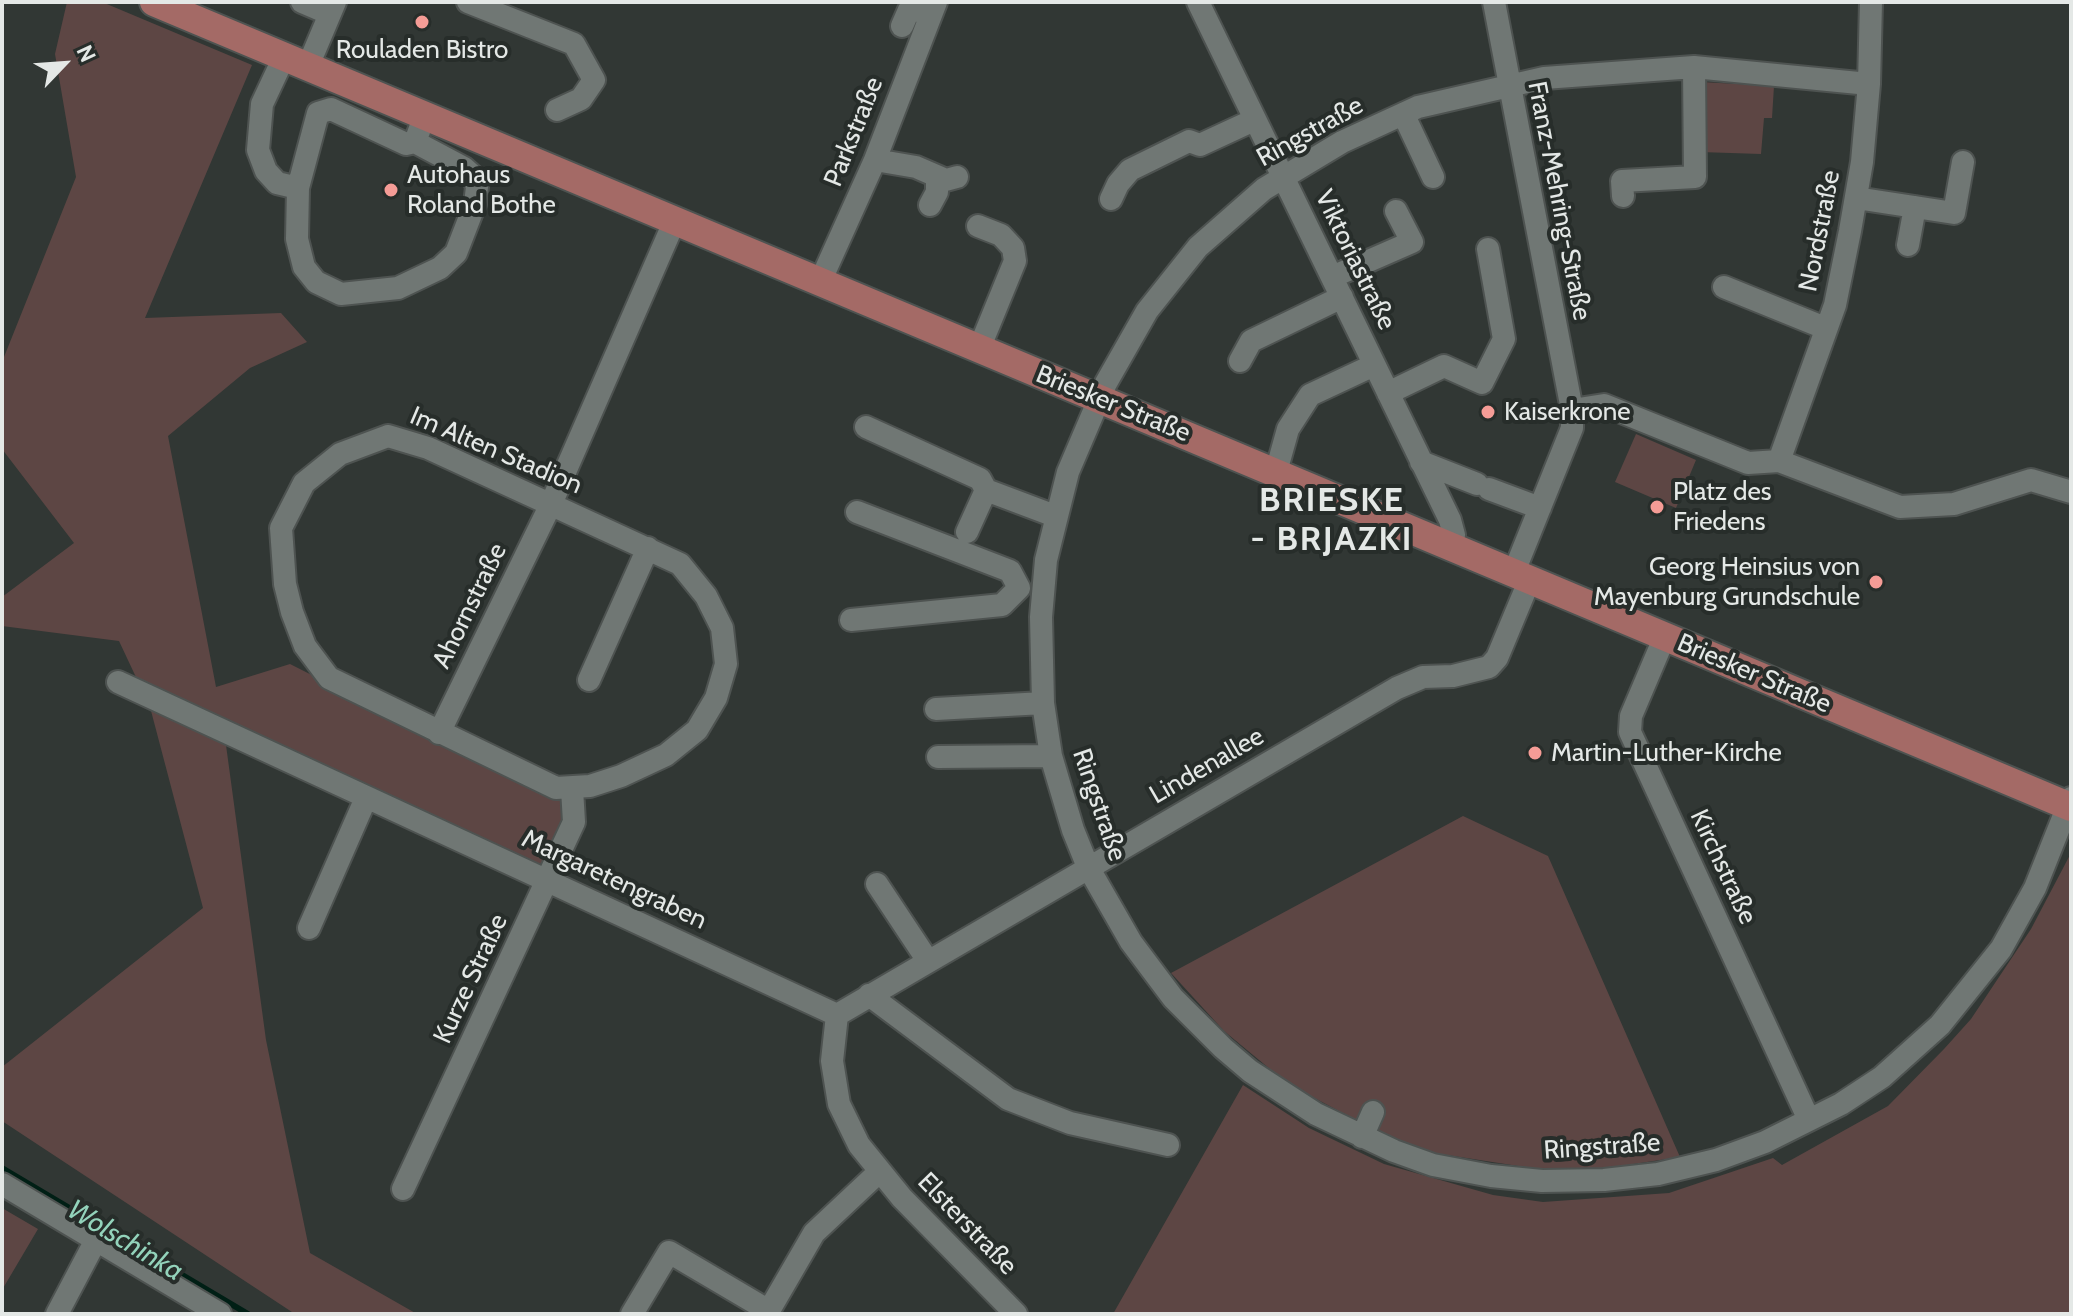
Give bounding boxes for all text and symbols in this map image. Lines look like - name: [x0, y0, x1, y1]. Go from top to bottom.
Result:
- marker: Rouladen Bistro: [413, 13, 431, 31]
- north arrow: [24, 24, 104, 104]
- place label: Rouladen Bistro: [336, 34, 508, 66]
- text: N: [71, 41, 102, 66]
- street label: Parkstraße: [818, 73, 890, 191]
- street label: Franz-Mehring-Straße: [1521, 79, 1597, 323]
- street label: Ringstraße: [1251, 90, 1369, 174]
- place label: Autohaus Roland Bothe: [407, 159, 556, 220]
- street label: Nordstraße: [1793, 168, 1847, 294]
- marker: Autohaus Roland Bothe: [382, 181, 400, 199]
- street label: Viktoriastraße: [1308, 185, 1402, 335]
- street label: Briesker Straße: [1031, 359, 1195, 449]
- place label: Kaiserkrone: [1504, 396, 1631, 428]
- street label: Im Alten Stadion: [405, 401, 587, 501]
- marker: Kaiserkrone: [1479, 403, 1497, 421]
- place label: Platz des Friedens: [1673, 476, 1771, 538]
- district label: BRIESKE - BRJAZKI: [1251, 481, 1413, 560]
- marker: Platz des Friedens: [1648, 498, 1666, 516]
- street label: Ahornstraße: [426, 538, 514, 674]
- place label: Georg Heinsius von Mayenburg Grundschule: [1594, 551, 1860, 612]
- marker: Georg Heinsius von Mayenburg Grundschule: [1867, 573, 1885, 591]
- street label: Briesker Straße: [1672, 628, 1836, 720]
- street label: Lindenallee: [1144, 721, 1270, 811]
- place label: Martin-Luther-Kirche: [1551, 737, 1782, 769]
- marker: Martin-Luther-Kirche: [1526, 744, 1544, 762]
- street label: Ringstraße: [1065, 745, 1133, 865]
- street label: Kirchstraße: [1683, 805, 1763, 929]
- street label: Margaretengraben: [517, 824, 711, 936]
- street label: Kurze Straße: [427, 909, 515, 1049]
- street label: Ringstraße: [1543, 1127, 1661, 1167]
- street label: Elsterstraße: [911, 1167, 1023, 1281]
- water label: Wolschinka: [61, 1193, 189, 1289]

